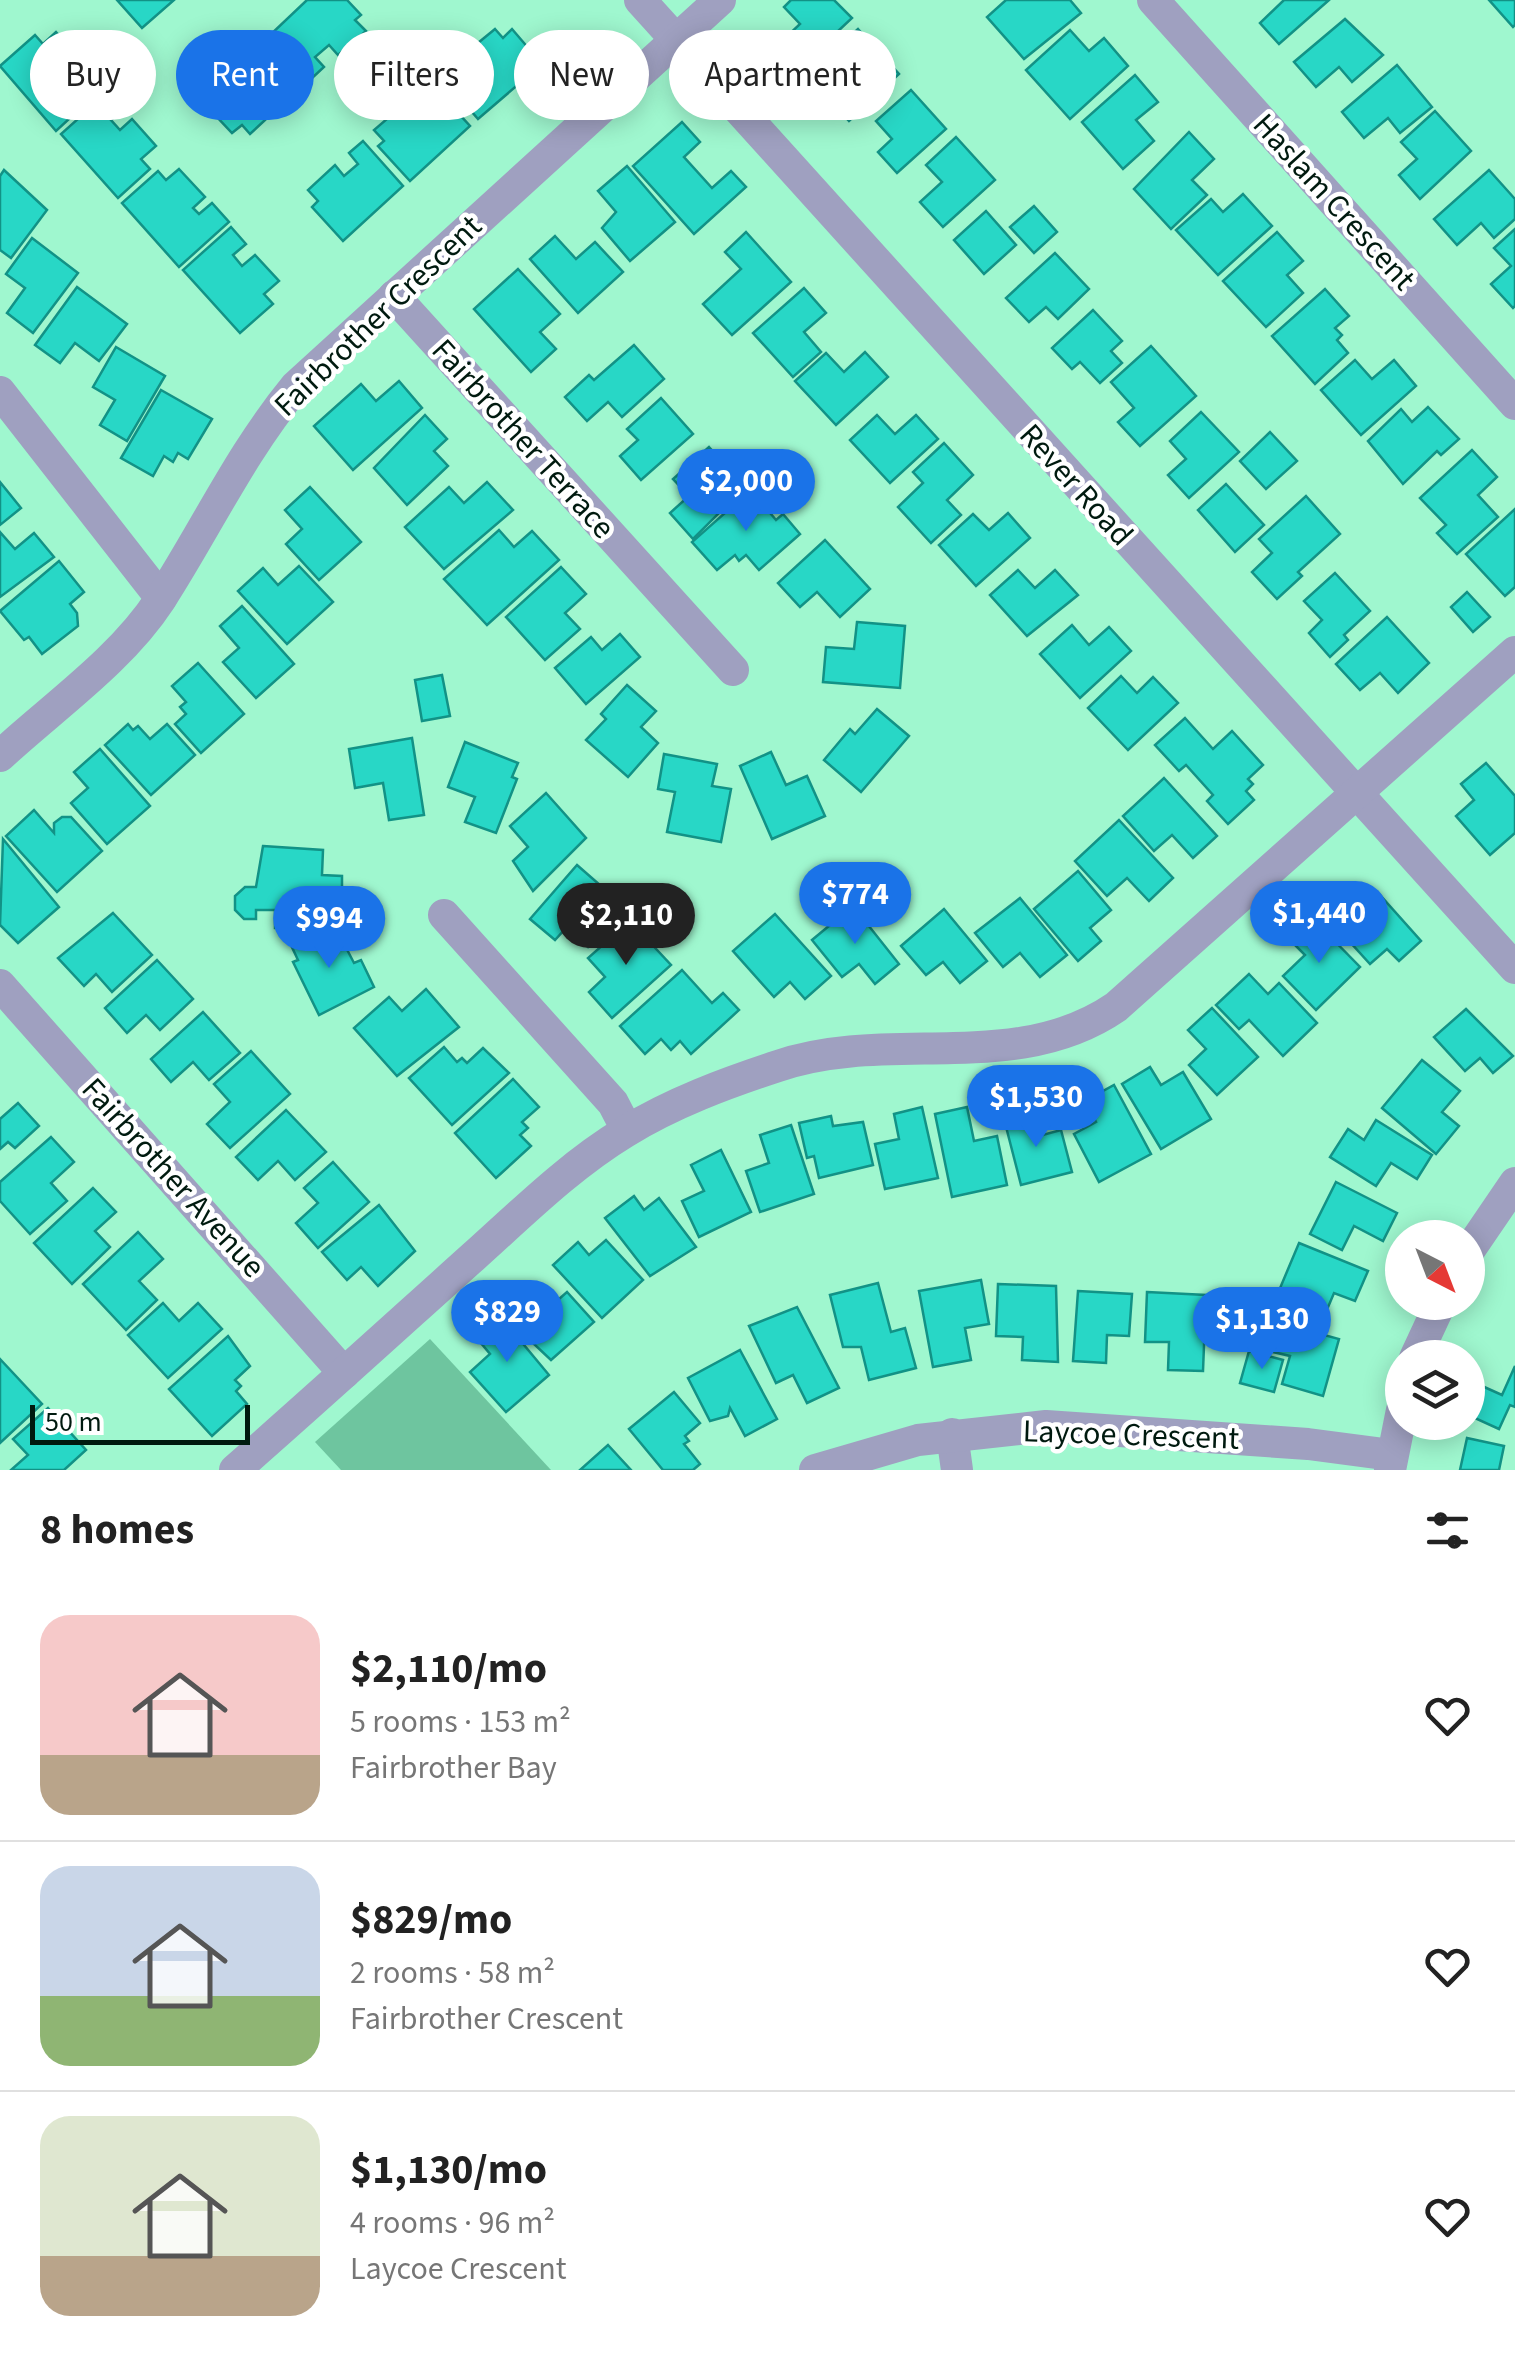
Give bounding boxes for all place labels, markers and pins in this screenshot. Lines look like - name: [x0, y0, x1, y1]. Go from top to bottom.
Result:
- pin: $2,000: [665, 449, 827, 534]
- pin: $774: [796, 862, 914, 947]
- pin: $1,440: [1238, 881, 1400, 966]
- pin: $2,110: [545, 883, 707, 968]
- pin: $994: [270, 886, 388, 971]
- pin: $1,530: [955, 1065, 1117, 1150]
- pin: $829: [448, 1280, 566, 1365]
- pin: $1,130: [1181, 1287, 1343, 1372]

